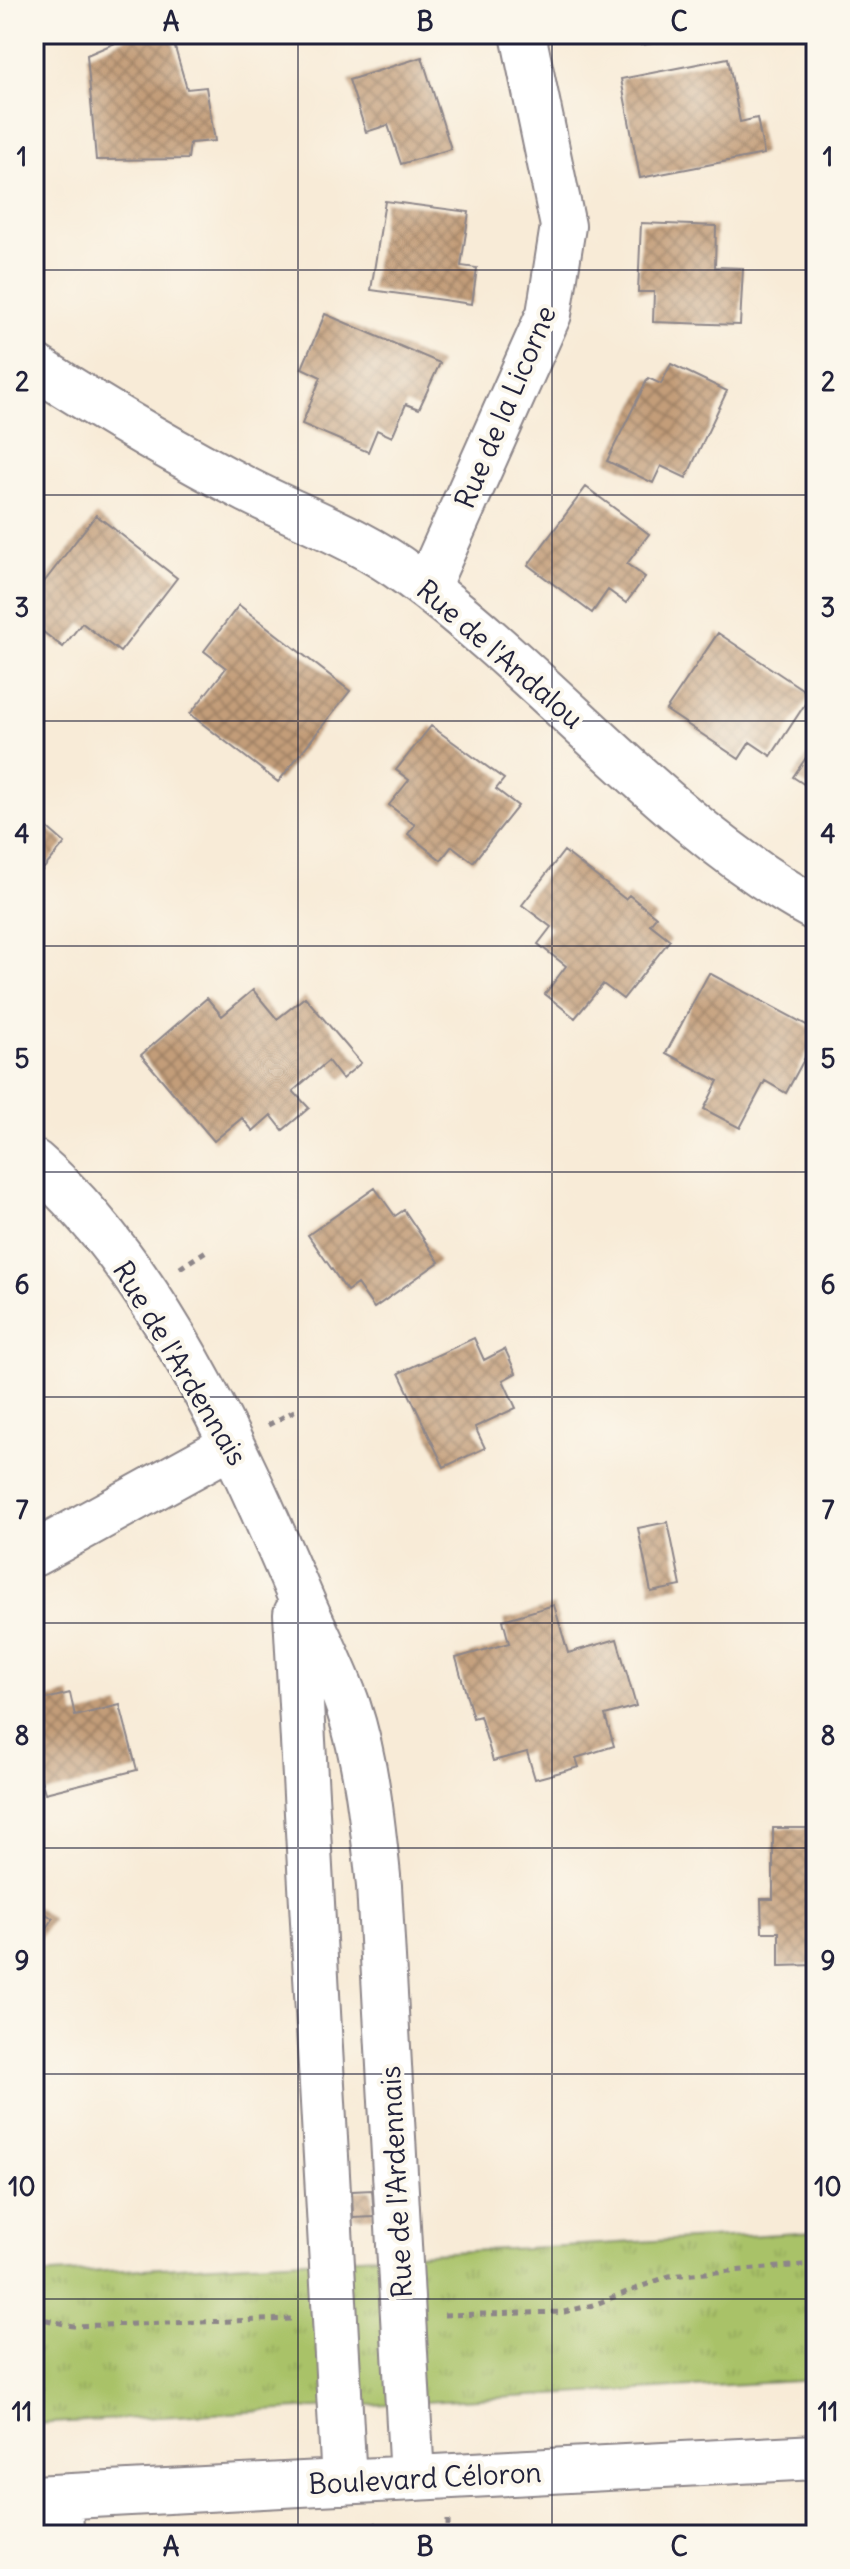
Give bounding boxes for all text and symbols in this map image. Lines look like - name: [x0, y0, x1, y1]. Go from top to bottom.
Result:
- text: A: [163, 5, 180, 38]
- text: B: [416, 5, 434, 38]
- text: C: [670, 5, 688, 38]
- text: 1: [17, 140, 27, 173]
- text: 1: [823, 140, 833, 173]
- street label: Rue de la Licorne: [446, 300, 564, 514]
- text: 2: [15, 365, 29, 398]
- text: 2: [821, 365, 835, 398]
- street label: Rue de l'Andalou: [409, 572, 591, 736]
- text: 3: [15, 591, 29, 624]
- text: 3: [821, 591, 835, 624]
- text: 4: [14, 817, 30, 850]
- text: 4: [820, 817, 836, 850]
- text: 5: [15, 1042, 30, 1075]
- text: 5: [821, 1042, 836, 1075]
- street label: Rue de l'Ardennais: [105, 1254, 255, 1472]
- text: 6: [14, 1268, 30, 1301]
- text: 6: [820, 1268, 836, 1301]
- text: 7: [16, 1493, 29, 1526]
- text: 7: [822, 1493, 835, 1526]
- text: 8: [15, 1719, 29, 1752]
- text: 8: [821, 1719, 835, 1752]
- text: 9: [15, 1944, 29, 1977]
- text: 9: [821, 1944, 835, 1977]
- street label: Rue de l'Ardennais: [372, 2065, 420, 2299]
- text: 10: [8, 2170, 36, 2203]
- text: 10: [814, 2170, 842, 2203]
- text: 11: [12, 2395, 32, 2428]
- text: 11: [818, 2395, 838, 2428]
- street label: Boulevard Céloron: [308, 2454, 542, 2502]
- text: A: [163, 2530, 180, 2563]
- text: B: [416, 2530, 434, 2563]
- text: C: [670, 2530, 688, 2563]

